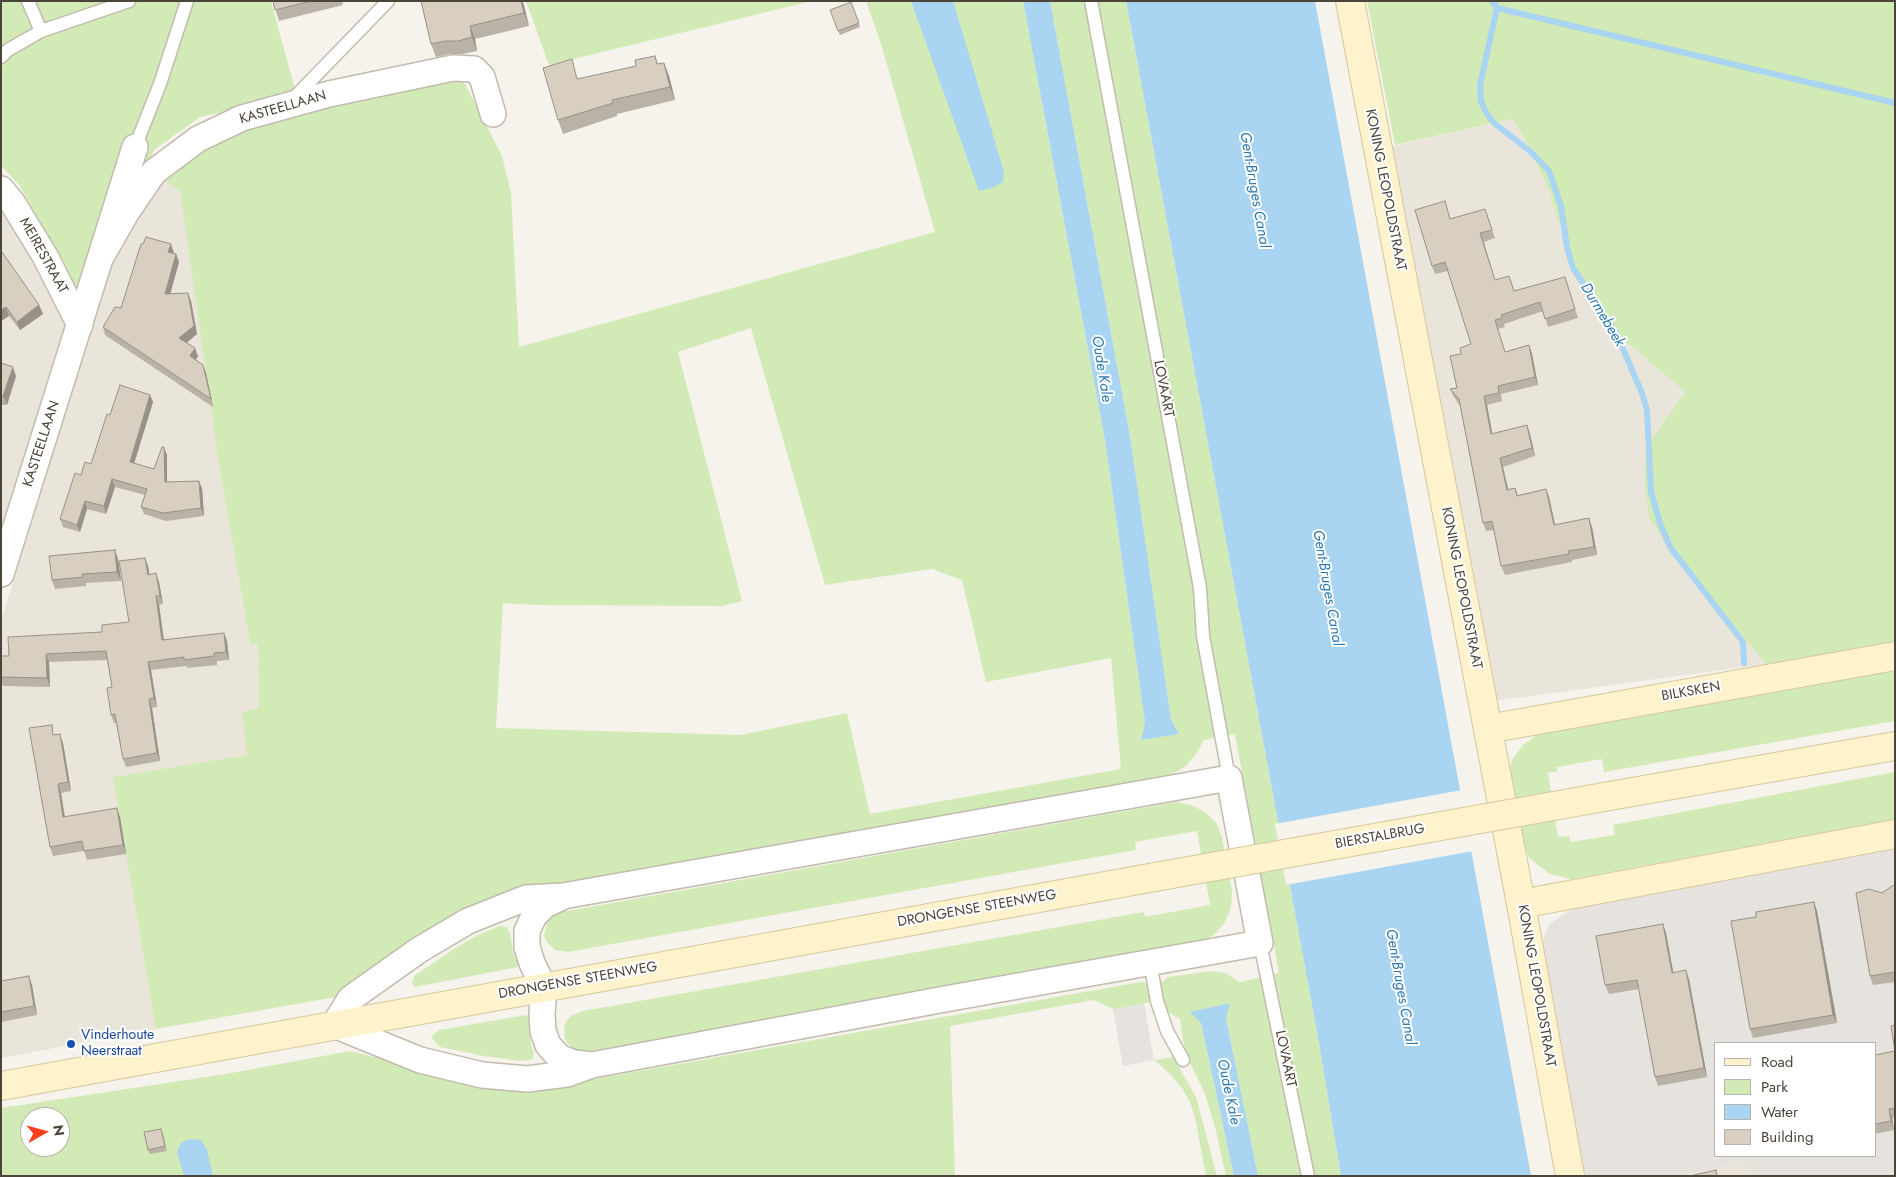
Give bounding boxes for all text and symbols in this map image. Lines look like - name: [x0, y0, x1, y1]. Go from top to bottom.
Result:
- street label: KASTEELLAAN: [238, 88, 328, 128]
- street label: KONING LEOPOLDSTRAAT: [1361, 108, 1409, 272]
- water label: Gent-Bruges Canal: [1235, 131, 1273, 249]
- street label: MEIRESTRAAT: [15, 215, 71, 297]
- water label: Durmebeek: [1576, 280, 1628, 350]
- water label: Oude Kale: [1087, 335, 1115, 403]
- street label: LOVAART: [1149, 359, 1177, 419]
- street label: KASTEELLAAN: [20, 399, 64, 489]
- street label: KONING LEOPOLDSTRAAT: [1437, 506, 1485, 670]
- water label: Gent-Bruges Canal: [1308, 529, 1346, 647]
- street label: BILKSKEN: [1660, 679, 1722, 705]
- street label: BIERSTALBRUG: [1334, 821, 1426, 853]
- street label: DRONGENSE STEENWEG: [896, 887, 1058, 931]
- street label: KONING LEOPOLDSTRAAT: [1513, 904, 1559, 1068]
- water label: Gent-Bruges Canal: [1381, 928, 1419, 1046]
- street label: DRONGENSE STEENWEG: [497, 959, 659, 1003]
- place label: Vinderhoute Neerstraat: [81, 1028, 154, 1060]
- street label: LOVAART: [1271, 1029, 1299, 1089]
- marker: Vinderhoute Neerstraat: [65, 1038, 77, 1050]
- legend: [1714, 1042, 1876, 1157]
- text: Road: [1761, 1051, 1793, 1073]
- water label: Oude Kale: [1212, 1057, 1244, 1127]
- text: Park: [1761, 1076, 1788, 1098]
- text: Water: [1761, 1101, 1798, 1123]
- north arrow: [20, 1107, 70, 1157]
- text: N: [48, 1124, 69, 1137]
- text: Building: [1761, 1126, 1813, 1148]

